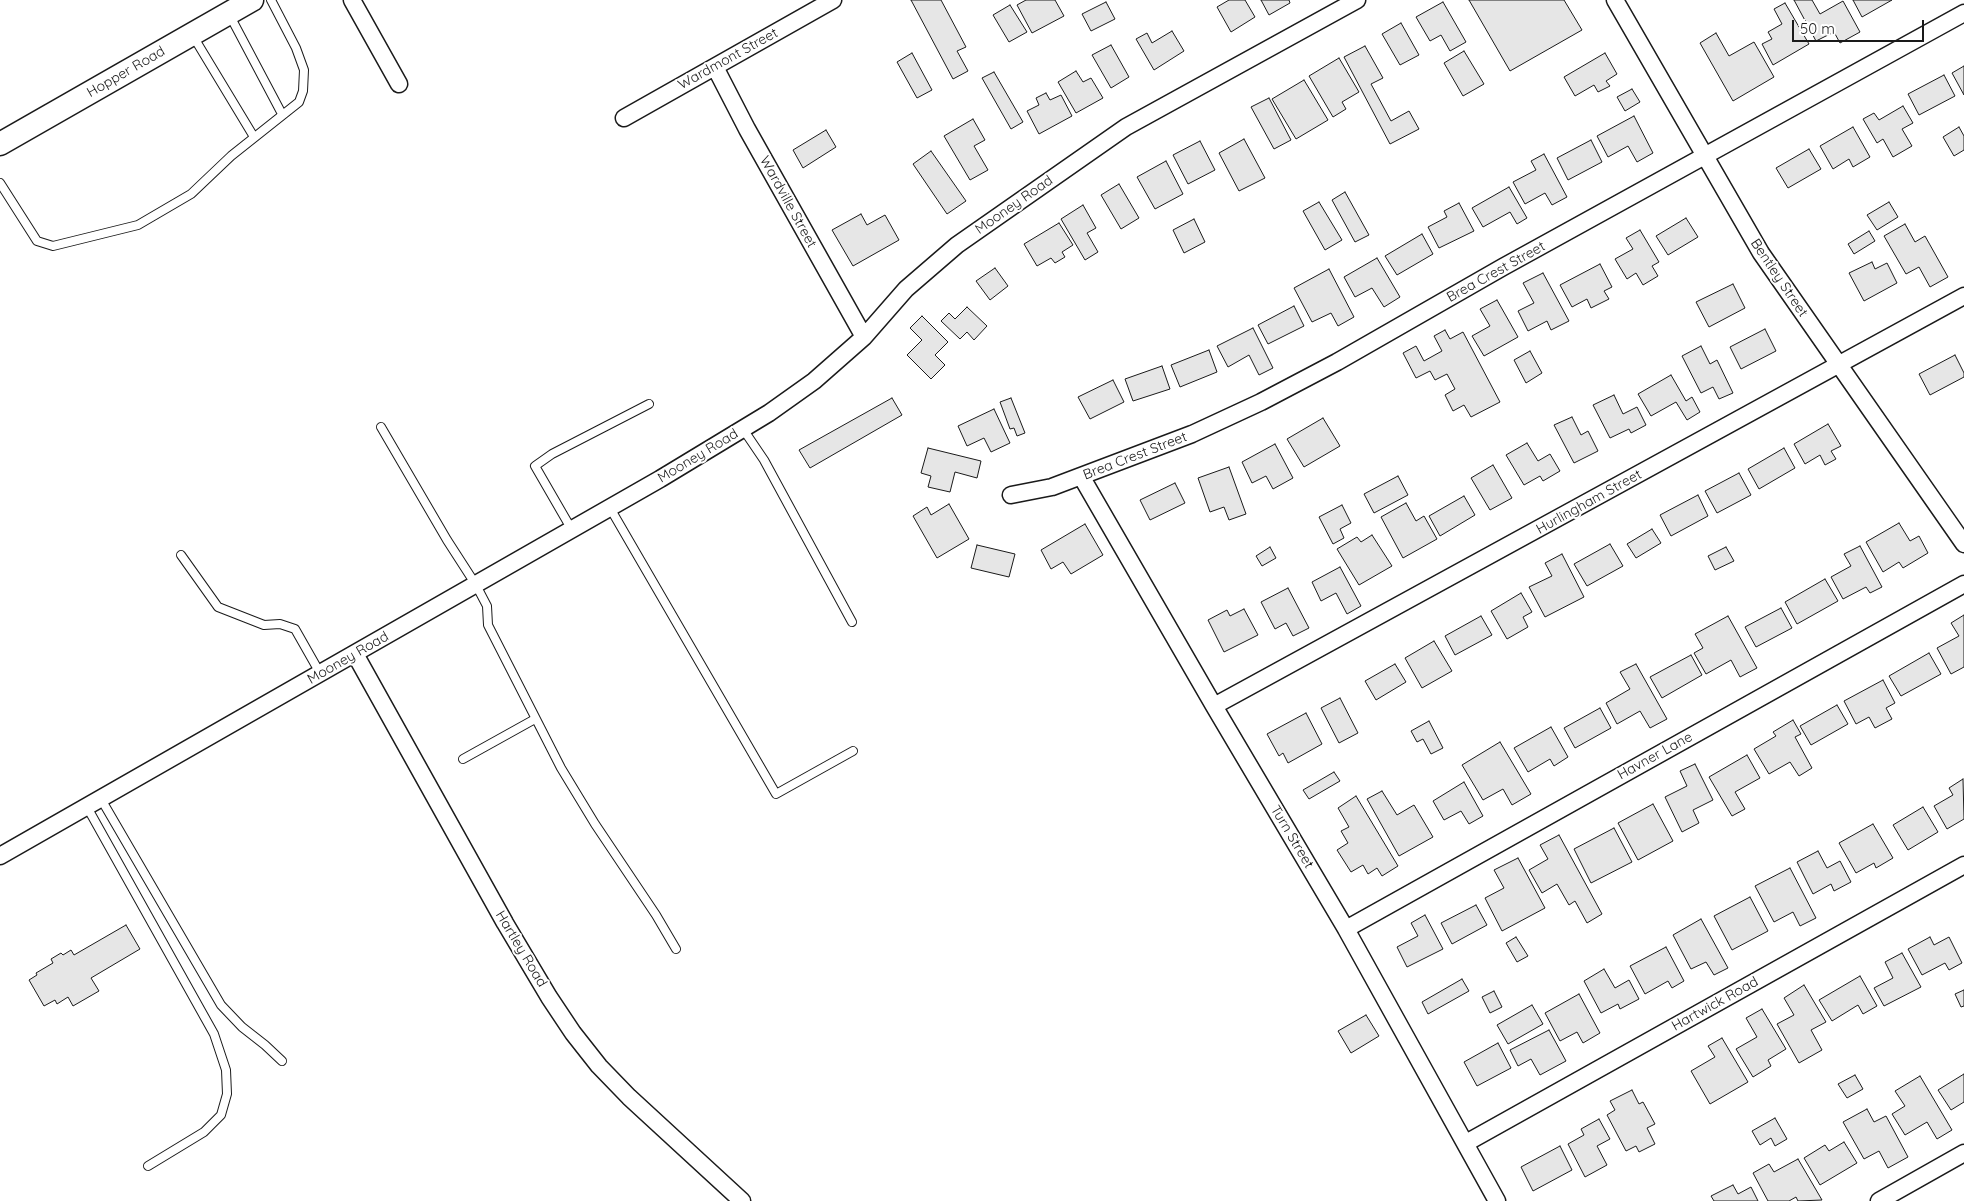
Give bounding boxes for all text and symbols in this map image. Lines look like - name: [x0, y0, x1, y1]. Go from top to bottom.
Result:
- scale bar: [1794, 10, 1926, 42]
- text: 50 m: [1800, 19, 1835, 38]
- street label: Wardmont Street: [675, 25, 781, 93]
- street label: Hopper Road: [84, 43, 168, 101]
- street label: Wardville Street: [756, 153, 820, 251]
- street label: Mooney Road: [972, 172, 1056, 238]
- street label: Bentley Street: [1747, 236, 1811, 320]
- street label: Brea Crest Street: [1444, 238, 1548, 306]
- street label: Mooney Road: [655, 425, 741, 487]
- street label: Brea Crest Street: [1081, 428, 1189, 484]
- street label: Hurlingham Street: [1533, 466, 1645, 538]
- street label: Mooney Road: [304, 628, 392, 688]
- street label: Havner Lane: [1615, 729, 1695, 783]
- street label: Turn Street: [1267, 803, 1317, 871]
- street label: Hartley Road: [492, 908, 550, 990]
- street label: Hartwick Road: [1669, 973, 1761, 1035]

